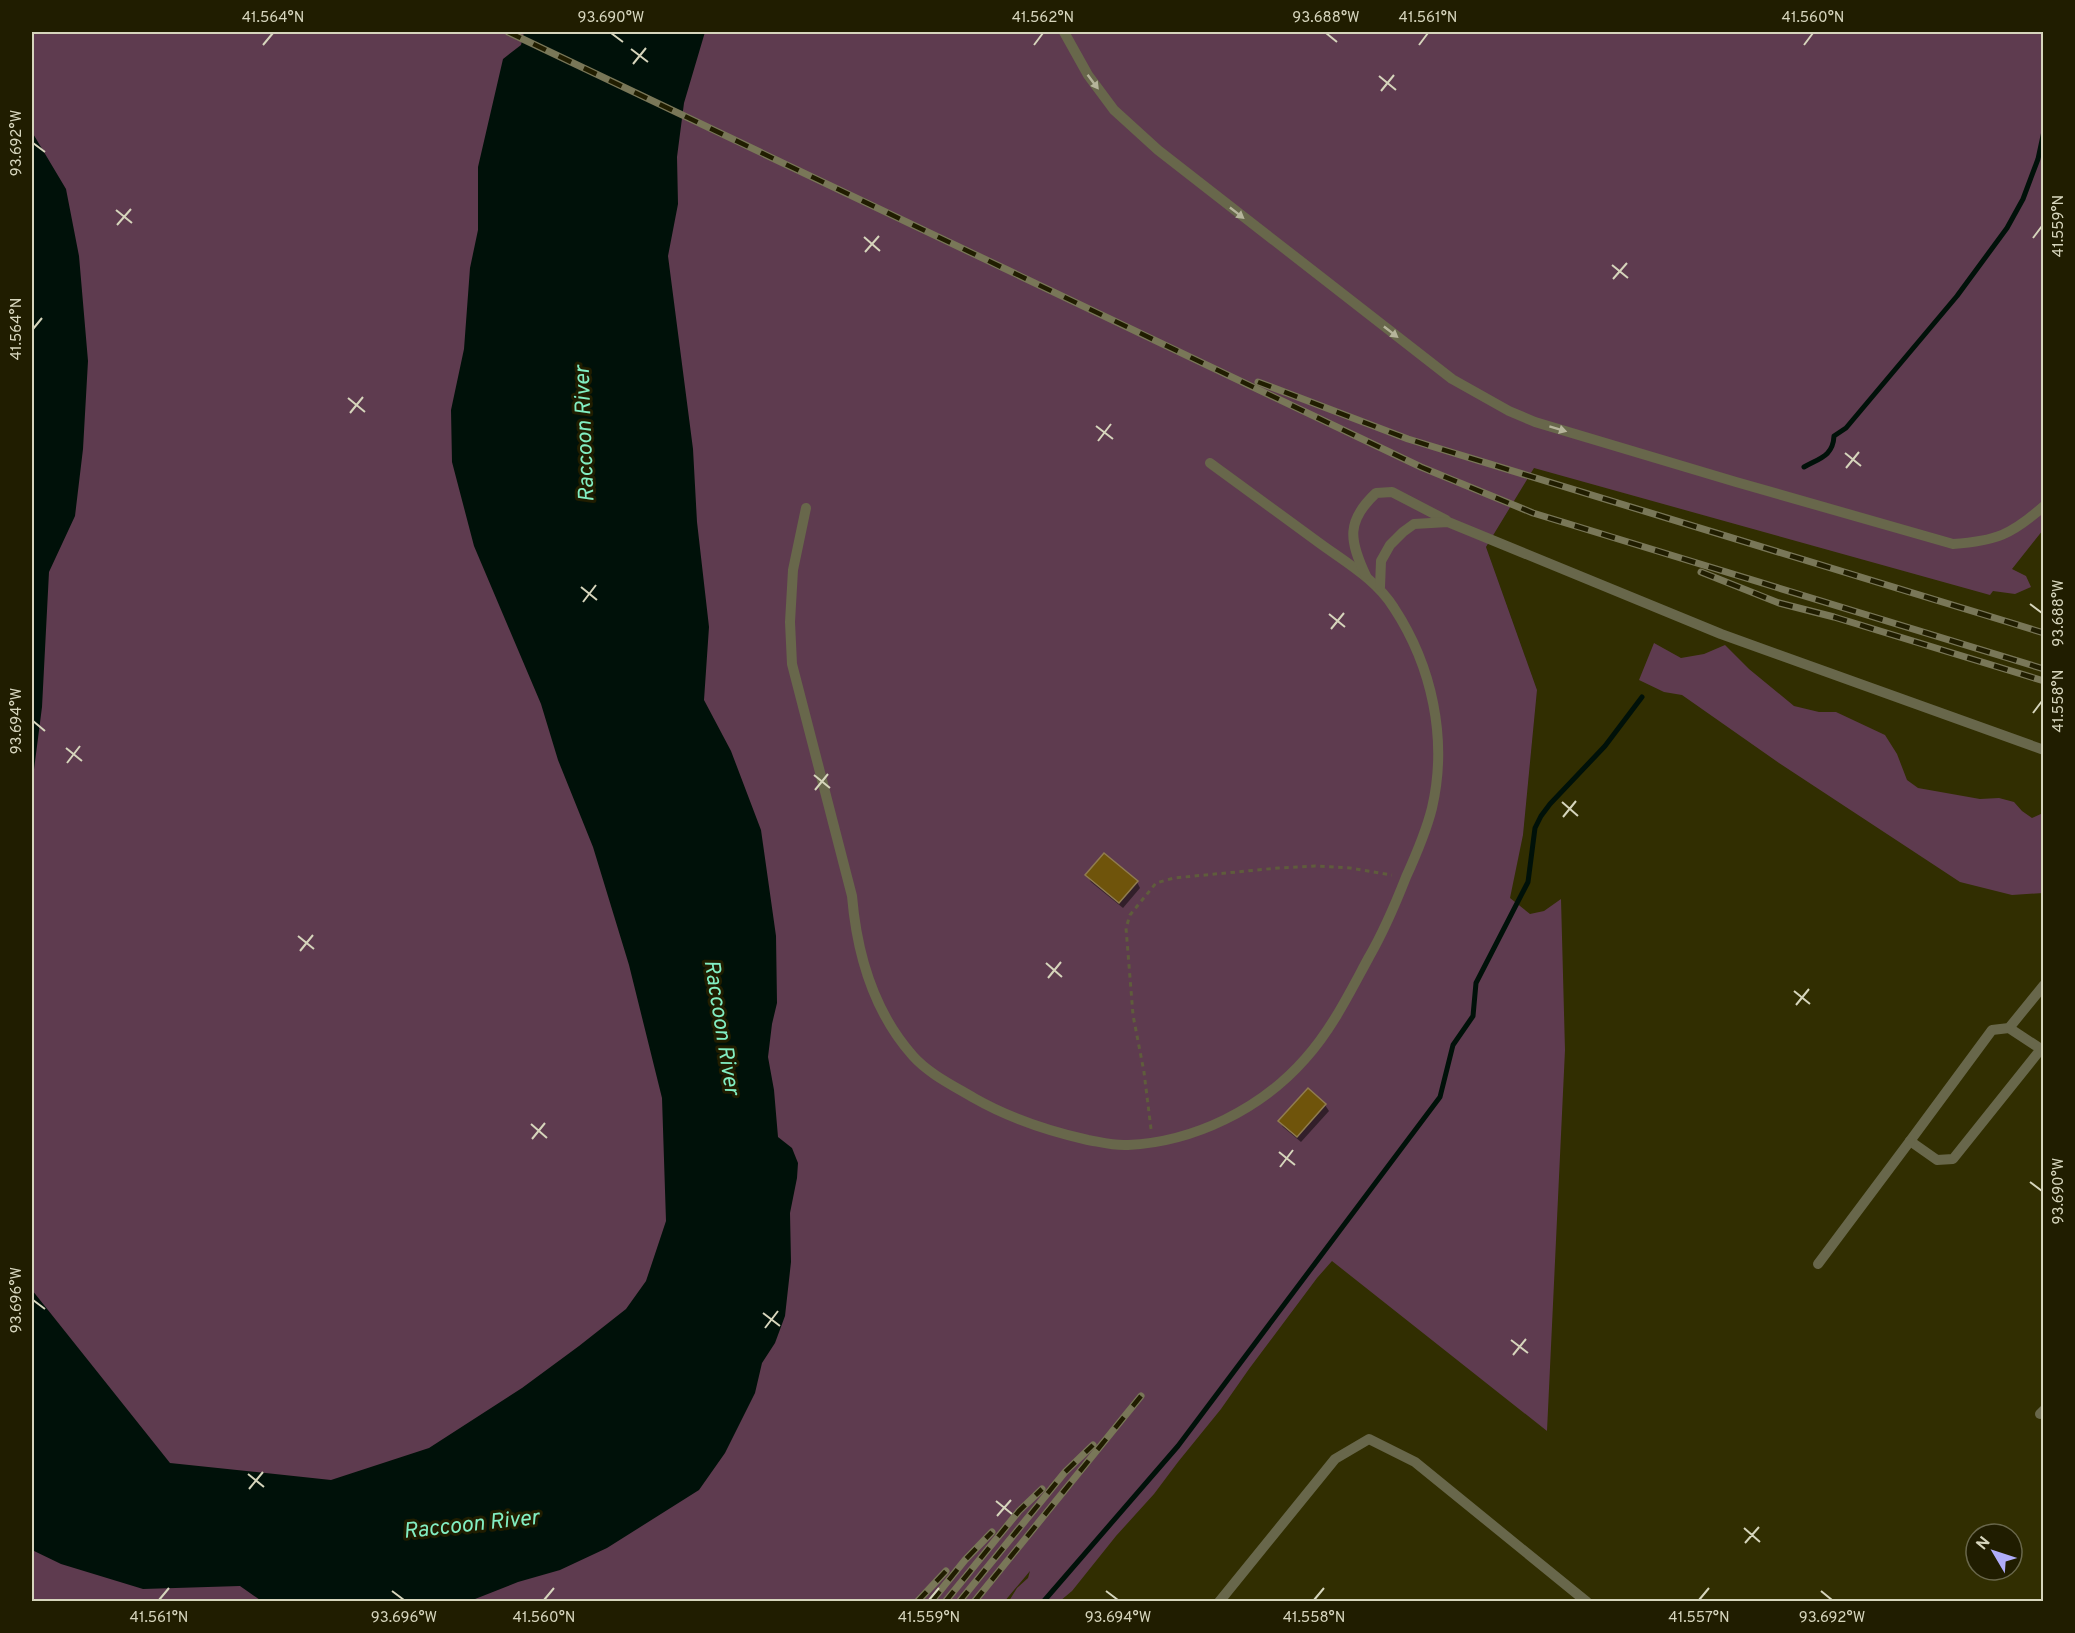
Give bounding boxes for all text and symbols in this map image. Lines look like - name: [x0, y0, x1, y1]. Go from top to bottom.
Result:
- text: 41.564°N: [242, 9, 304, 28]
- text: 93.690°W: [578, 9, 644, 28]
- text: 41.562°N: [1012, 9, 1074, 28]
- text: 93.688°W: [1292, 9, 1360, 28]
- text: 41.561°N: [1399, 9, 1457, 28]
- text: 41.560°N: [1782, 9, 1844, 28]
- one-way arrow: [1087, 74, 1099, 90]
- text: 93.692°W: [8, 110, 27, 176]
- text: 41.559°N: [2050, 195, 2069, 257]
- one-way arrow: [1229, 206, 1245, 219]
- text: 41.564°N: [8, 298, 27, 360]
- one-way arrow: [1383, 326, 1399, 339]
- water label: Raccoon River: [570, 364, 601, 503]
- one-way arrow: [1549, 425, 1567, 434]
- text: 93.688°W: [2050, 579, 2069, 647]
- text: 41.558°N: [2050, 670, 2069, 732]
- text: 93.694°W: [8, 688, 27, 754]
- water label: Raccoon River: [697, 958, 745, 1098]
- text: 93.690°W: [2050, 1158, 2069, 1224]
- text: 93.696°W: [8, 1267, 27, 1333]
- water label: Raccoon River: [402, 1505, 542, 1546]
- north arrow: [1964, 1522, 2024, 1582]
- text: N: [1973, 1533, 1995, 1555]
- text: 41.561°N: [130, 1609, 188, 1628]
- text: 93.696°W: [371, 1609, 437, 1628]
- text: 41.560°N: [513, 1609, 575, 1628]
- text: 41.559°N: [898, 1609, 960, 1628]
- text: 93.694°W: [1085, 1609, 1151, 1628]
- text: 41.558°N: [1283, 1609, 1345, 1628]
- text: 41.557°N: [1668, 1609, 1730, 1628]
- text: 93.692°W: [1799, 1609, 1865, 1628]

